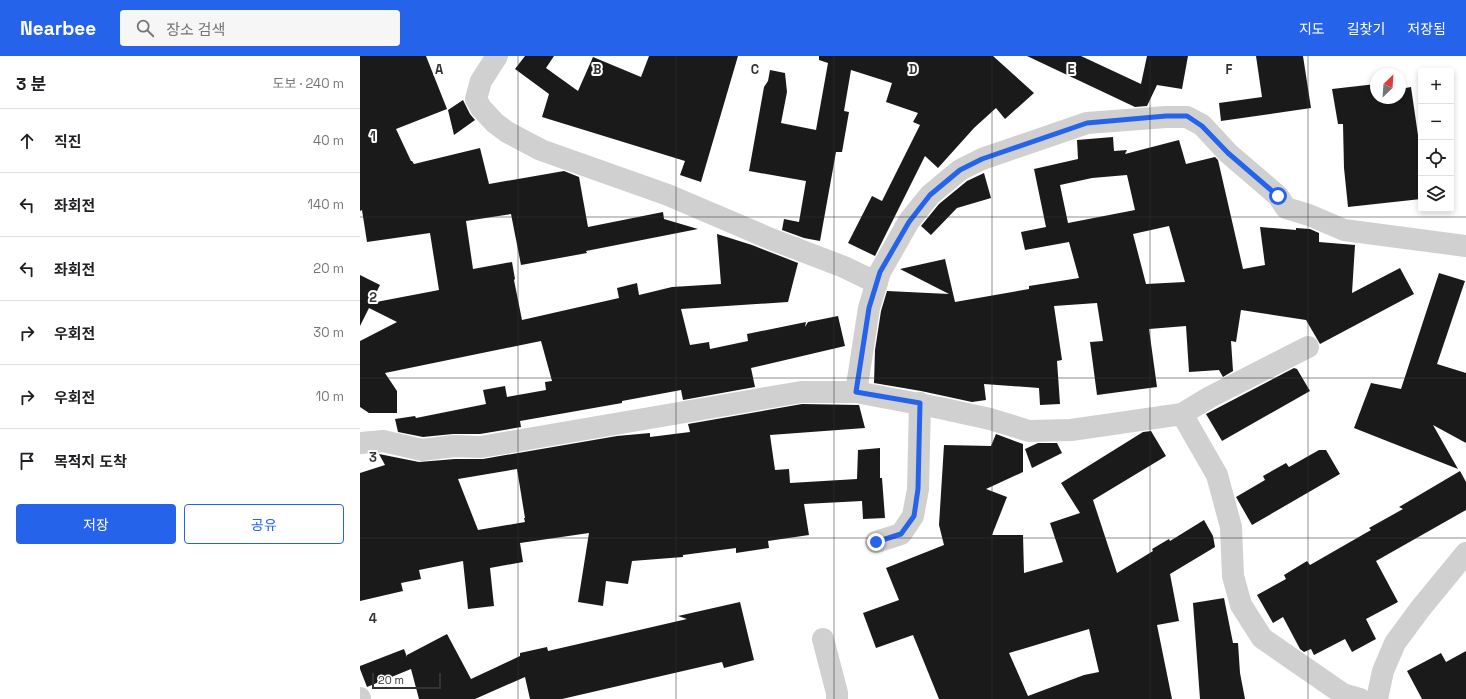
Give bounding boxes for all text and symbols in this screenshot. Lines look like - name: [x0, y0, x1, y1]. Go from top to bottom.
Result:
- search box: [120, 10, 400, 46]
- text: Nearbee: [20, 16, 96, 41]
- icon: search: [134, 17, 156, 39]
- text: 장소 검색: [166, 20, 225, 39]
- text: 지도: [1299, 20, 1325, 38]
- text: 길찾기: [1347, 20, 1385, 38]
- text: 저장됨: [1407, 20, 1446, 38]
- text: A: [435, 61, 444, 78]
- text: B: [593, 61, 602, 78]
- text: C: [751, 61, 759, 78]
- text: D: [909, 61, 918, 78]
- text: E: [1067, 61, 1075, 78]
- text: F: [1226, 61, 1233, 78]
- north arrow: [1370, 68, 1406, 104]
- map controls: [1418, 68, 1454, 212]
- button: +: [1418, 68, 1454, 104]
- text: 3 분: [16, 73, 46, 95]
- text: 도보 · 240 m: [273, 75, 344, 92]
- button: −: [1418, 104, 1454, 140]
- text: 1: [370, 128, 376, 145]
- icon: ahead: [16, 130, 38, 152]
- text: 직진: [54, 132, 82, 151]
- text: 40 m: [313, 132, 344, 149]
- button: locate: [1418, 140, 1454, 176]
- button: layers: [1418, 176, 1454, 212]
- route start: [1269, 187, 1287, 205]
- icon: left: [16, 194, 38, 216]
- text: 좌회전: [54, 196, 95, 215]
- text: 140 m: [308, 196, 344, 213]
- icon: left: [16, 258, 38, 280]
- text: 좌회전: [54, 260, 95, 279]
- text: 20 m: [313, 260, 344, 277]
- text: 2: [369, 289, 377, 306]
- icon: right: [16, 322, 38, 344]
- text: 우회전: [54, 324, 95, 343]
- text: 30 m: [313, 324, 344, 341]
- icon: right: [16, 386, 38, 408]
- text: 우회전: [54, 388, 95, 407]
- text: 10 m: [316, 388, 344, 405]
- text: 3: [369, 449, 377, 466]
- icon: arrive: [16, 450, 38, 472]
- text: 목적지 도착: [54, 452, 127, 471]
- button: 저장: [16, 504, 176, 544]
- button: 공유: [184, 504, 344, 544]
- route end: [867, 533, 885, 551]
- text: 4: [369, 610, 377, 627]
- scale bar: [372, 671, 441, 690]
- text: 20 m: [378, 673, 404, 687]

